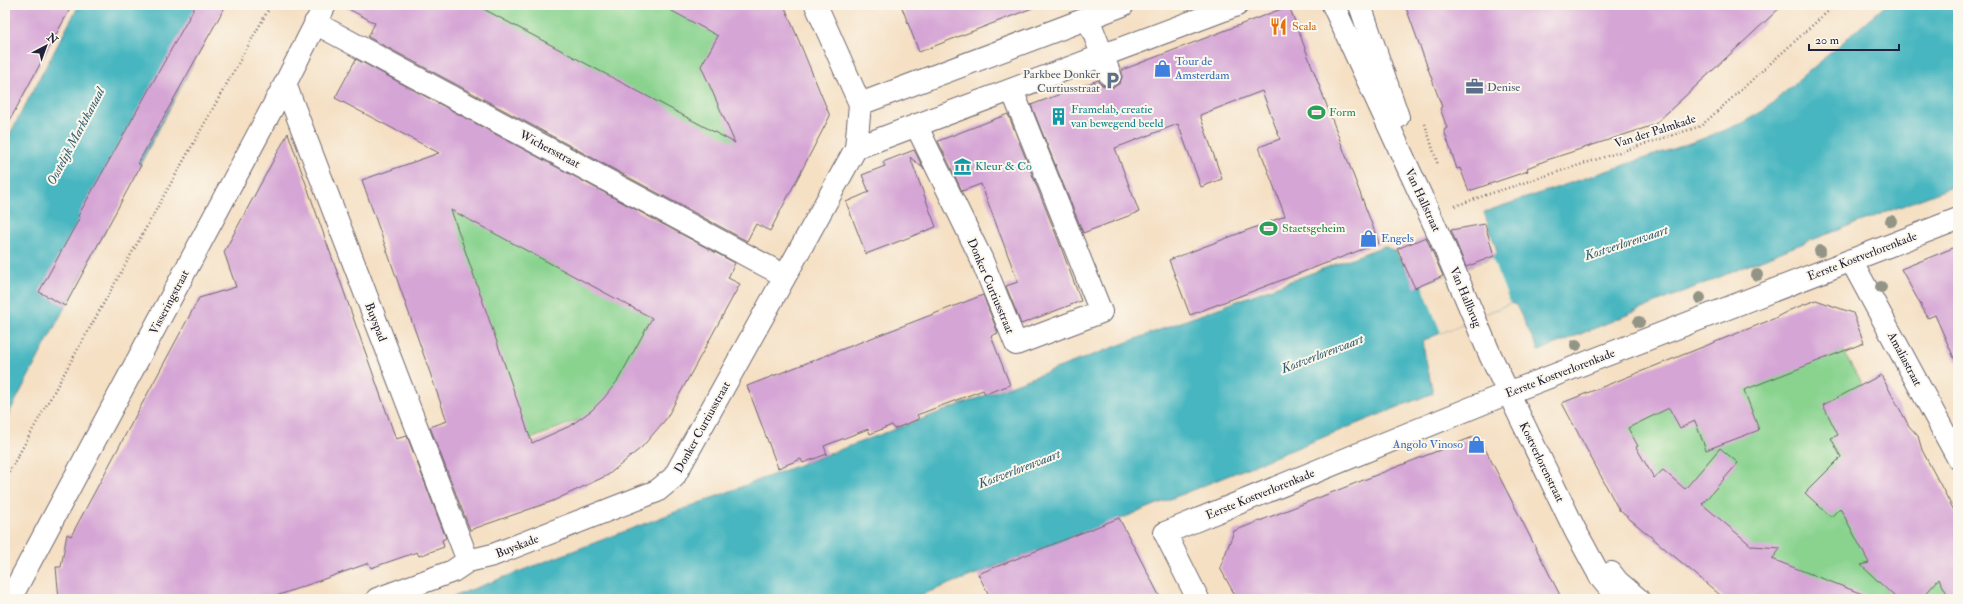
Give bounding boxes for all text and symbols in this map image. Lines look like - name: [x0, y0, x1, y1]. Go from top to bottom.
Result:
- restaurant icon: Scala: [1269, 16, 1289, 36]
- place label: Scala: [1292, 19, 1318, 34]
- north arrow: [26, 26, 66, 66]
- scale bar: [1809, 26, 1899, 52]
- text: N: [43, 30, 61, 48]
- text: 20 m: [1815, 33, 1840, 48]
- place label: Tour de Amsterdam: [1174, 54, 1230, 83]
- shop icon: Tour de Amsterdam: [1152, 58, 1172, 78]
- place label: Parkbee Donker Curtiusstraat: [1023, 67, 1101, 96]
- parking icon: Parkbee Donker Curtiusstraat: [1103, 71, 1123, 91]
- office icon: Denise: [1464, 77, 1484, 97]
- place label: Denise: [1487, 80, 1520, 95]
- water label: Oostelijk Marktkanaal: [43, 84, 109, 188]
- place label: Framelab, creatie van bewegend beeld: [1070, 102, 1163, 131]
- sports icon: Form: [1306, 102, 1326, 122]
- place label: Form: [1329, 105, 1356, 120]
- building icon: Framelab, creatie van bewegend beeld: [1048, 106, 1068, 126]
- street label: Van der Palmkade: [1613, 111, 1698, 152]
- street label: Wichersstraat: [516, 127, 583, 172]
- museum icon: Kleur & Co: [952, 156, 972, 176]
- place label: Kleur & Co: [975, 159, 1032, 174]
- street label: Van Hallstraat: [1401, 166, 1444, 234]
- sports icon: Staetsgeheim: [1259, 218, 1279, 238]
- place label: Staetsgeheim: [1282, 221, 1346, 236]
- water label: Kostverlorenvaart: [1582, 222, 1671, 264]
- shop icon: Engels: [1358, 228, 1378, 248]
- street label: Eerste Kostverlorenkade: [1805, 229, 1919, 284]
- place label: Engels: [1381, 231, 1414, 246]
- street label: Donker Curtiusstraat: [964, 236, 1017, 336]
- street label: Van Hallbrug: [1446, 265, 1485, 331]
- street label: Visseringstraat: [146, 267, 193, 337]
- street label: Buyspad: [361, 301, 390, 344]
- street label: Amaliastraat: [1884, 329, 1925, 389]
- water label: Kostverlorenvaart: [1278, 330, 1367, 377]
- street label: Eerste Kostverlorenkade: [1503, 346, 1617, 401]
- street label: Donker Curtiusstraat: [671, 379, 734, 476]
- street label: Kostverlorenstraat: [1516, 420, 1567, 505]
- shop icon: Angolo Vinoso: [1466, 434, 1486, 454]
- place label: Angolo Vinoso: [1392, 437, 1463, 452]
- water label: Kostverlorenvaart: [975, 445, 1064, 492]
- street label: Eerste Kostverlorenkade: [1204, 466, 1317, 523]
- street label: Buyskade: [494, 531, 541, 562]

